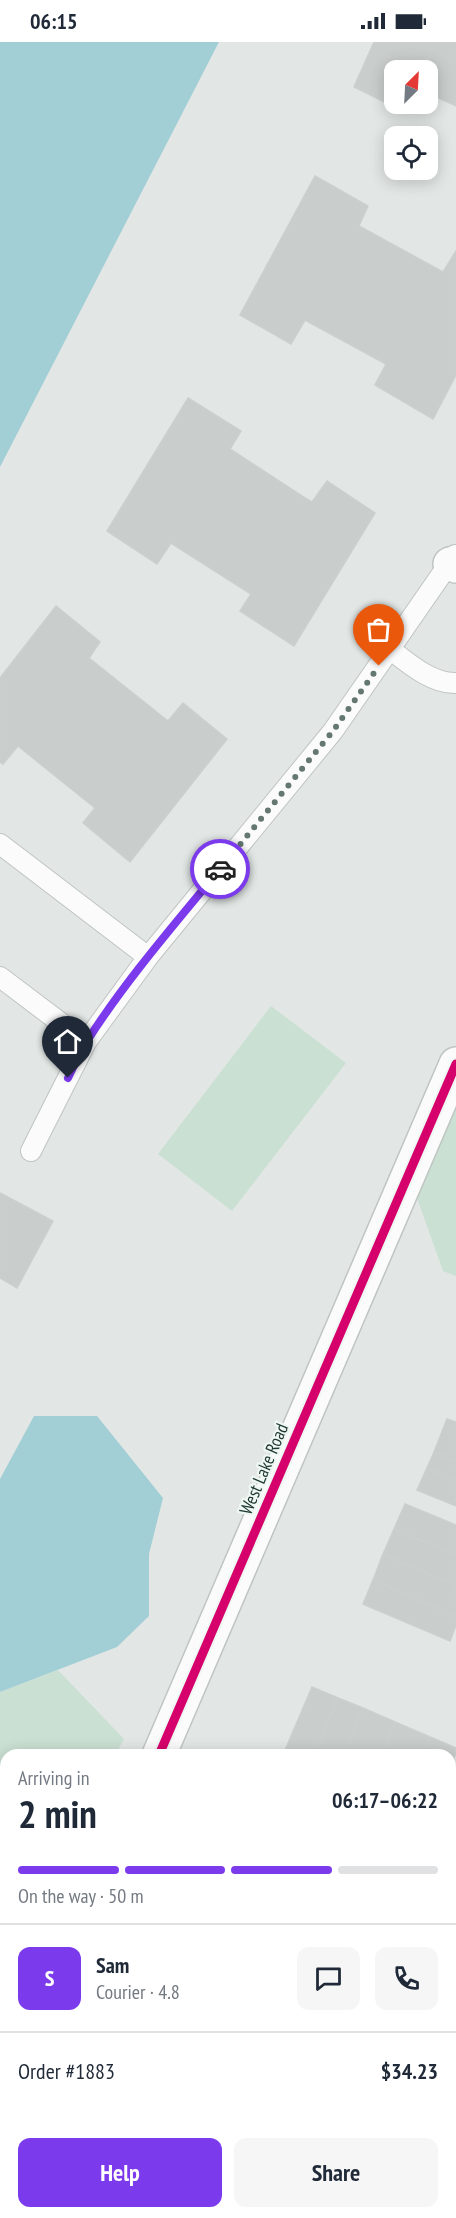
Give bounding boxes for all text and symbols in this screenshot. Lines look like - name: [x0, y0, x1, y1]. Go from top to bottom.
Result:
- text: 06:15: [30, 7, 78, 35]
- north arrow: [384, 60, 438, 114]
- map controls: [384, 60, 438, 180]
- button: locate: [384, 126, 438, 180]
- pin: [353, 604, 404, 666]
- icon: bag: [362, 613, 395, 646]
- courier: [190, 839, 250, 899]
- icon: car: [204, 853, 237, 886]
- pin: [42, 1016, 93, 1078]
- icon: home: [51, 1025, 84, 1058]
- street label: West Lake Road: [234, 1420, 293, 1518]
- text: Arriving in: [18, 1765, 90, 1791]
- text: 06:17–06:22: [332, 1786, 438, 1814]
- text: 2 min: [18, 1788, 97, 1839]
- text: On the way · 50 m: [18, 1883, 144, 1909]
- button: chat: [297, 1947, 360, 2010]
- button: phone: [375, 1947, 438, 2010]
- text: Sam: [96, 1951, 129, 1979]
- text: S: [45, 1964, 54, 1992]
- text: Courier · 4.8: [96, 1979, 180, 2005]
- text: Order #1883: [18, 2057, 115, 2085]
- text: $34.23: [381, 2057, 438, 2085]
- button: Help: [18, 2138, 222, 2207]
- button: Share: [234, 2138, 438, 2207]

